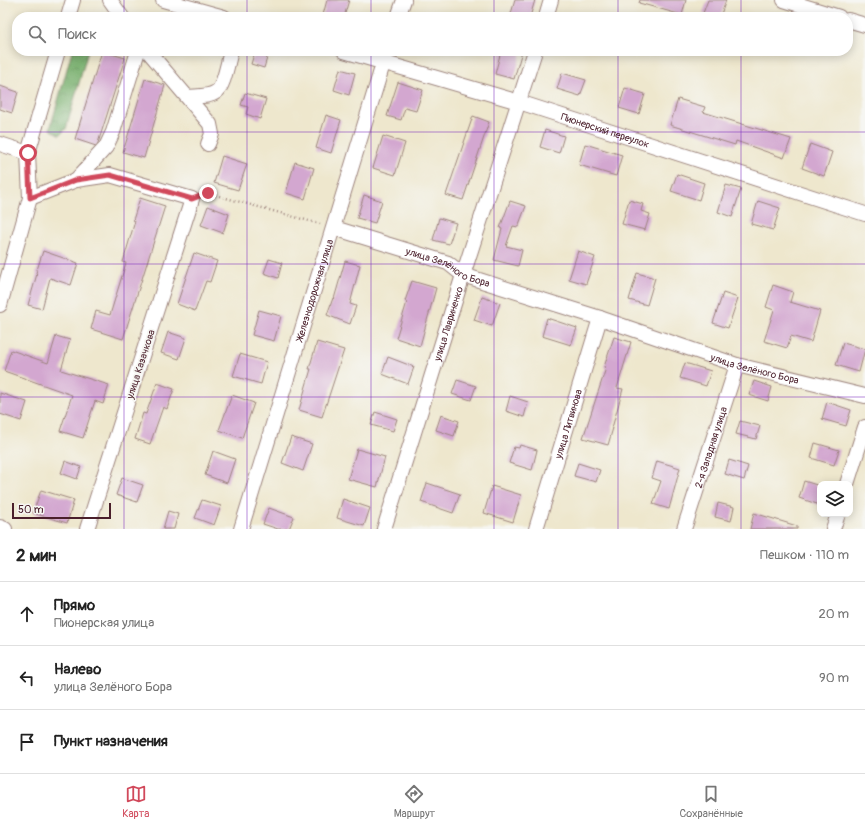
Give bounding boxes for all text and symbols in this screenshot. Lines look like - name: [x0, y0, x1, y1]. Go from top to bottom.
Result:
- search box: [12, 12, 853, 56]
- icon: search: [26, 23, 48, 45]
- text: Поиск: [58, 25, 97, 44]
- street label: Пионерский переулок: [559, 111, 651, 151]
- route start: [19, 144, 37, 162]
- route end: [199, 184, 217, 202]
- street label: Железнодорожная улица: [293, 238, 336, 344]
- street label: улица Зелёного Бора: [403, 245, 491, 290]
- street label: улица Лавриненко: [431, 285, 466, 364]
- street label: улица Казачкова: [124, 328, 158, 401]
- street label: улица Зелёного Бора: [708, 351, 800, 387]
- street label: улица Литвинова: [552, 388, 585, 461]
- street label: 2-я Западная улица: [693, 405, 730, 490]
- map controls: [817, 481, 853, 517]
- button: layers: [817, 481, 853, 517]
- scale bar: [12, 501, 111, 520]
- text: 50 m: [18, 503, 44, 516]
- text: 2 мин: [16, 545, 56, 566]
- text: Пешком · 110 m: [760, 547, 849, 563]
- text: Прямо: [54, 596, 95, 615]
- icon: ahead: [16, 603, 38, 625]
- text: 20 m: [818, 606, 849, 622]
- text: Пионерская улица: [54, 615, 154, 631]
- text: Налево: [54, 660, 101, 679]
- icon: left: [16, 667, 38, 689]
- text: 90 m: [819, 670, 849, 686]
- text: улица Зелёного Бора: [54, 679, 172, 695]
- icon: arrive: [16, 731, 38, 753]
- text: Пункт назначения: [54, 732, 168, 751]
- tab: Карта: [122, 783, 149, 820]
- tab: Маршрут: [394, 783, 435, 820]
- tab: Сохранённые: [679, 783, 743, 820]

